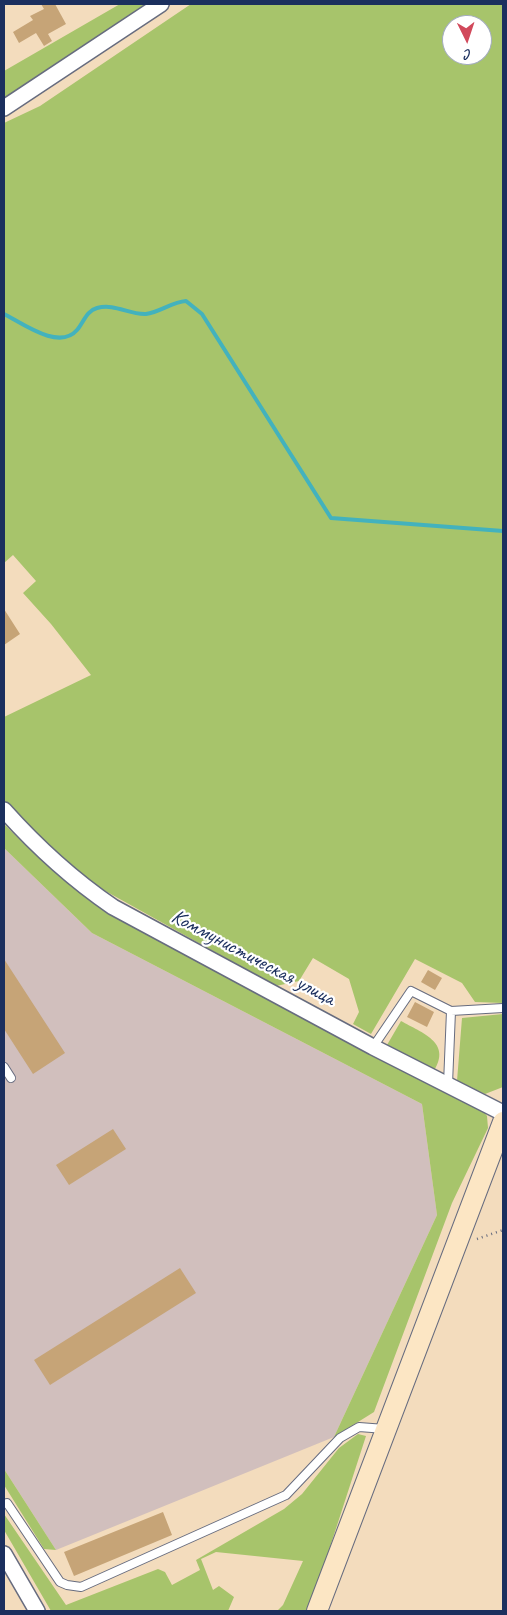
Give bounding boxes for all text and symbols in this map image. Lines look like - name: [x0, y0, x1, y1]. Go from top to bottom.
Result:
- north arrow: [442, 15, 492, 65]
- text: С: [464, 46, 472, 63]
- street label: Коммунистическая улица: [167, 904, 339, 1012]

